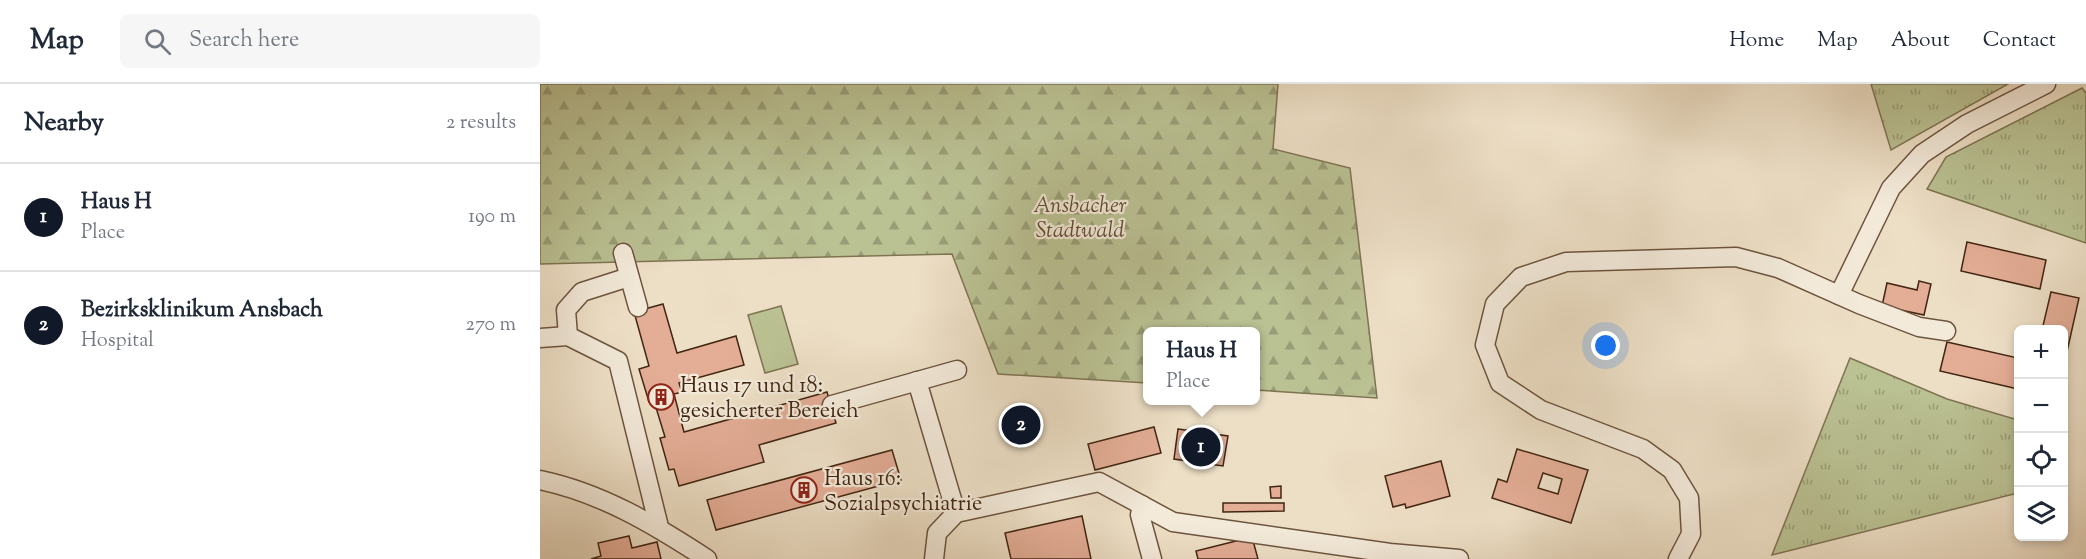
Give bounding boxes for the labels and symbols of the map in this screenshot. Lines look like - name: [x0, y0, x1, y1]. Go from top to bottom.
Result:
- park label: Ansbacher Stadtwald: [1033, 191, 1127, 248]
- your location: [1591, 331, 1620, 360]
- place label: Haus 17 und 18: gesicherter Bereich: [680, 371, 859, 428]
- building icon: Haus 17 und 18: gesicherter Bereich: [646, 382, 676, 412]
- pin: 2: [1002, 402, 1040, 448]
- pin: 1: [1182, 424, 1220, 470]
- place label: Haus 16: Sozialpsychiatrie: [824, 464, 982, 521]
- building icon: Haus 16: Sozialpsychiatrie: [789, 475, 819, 505]

